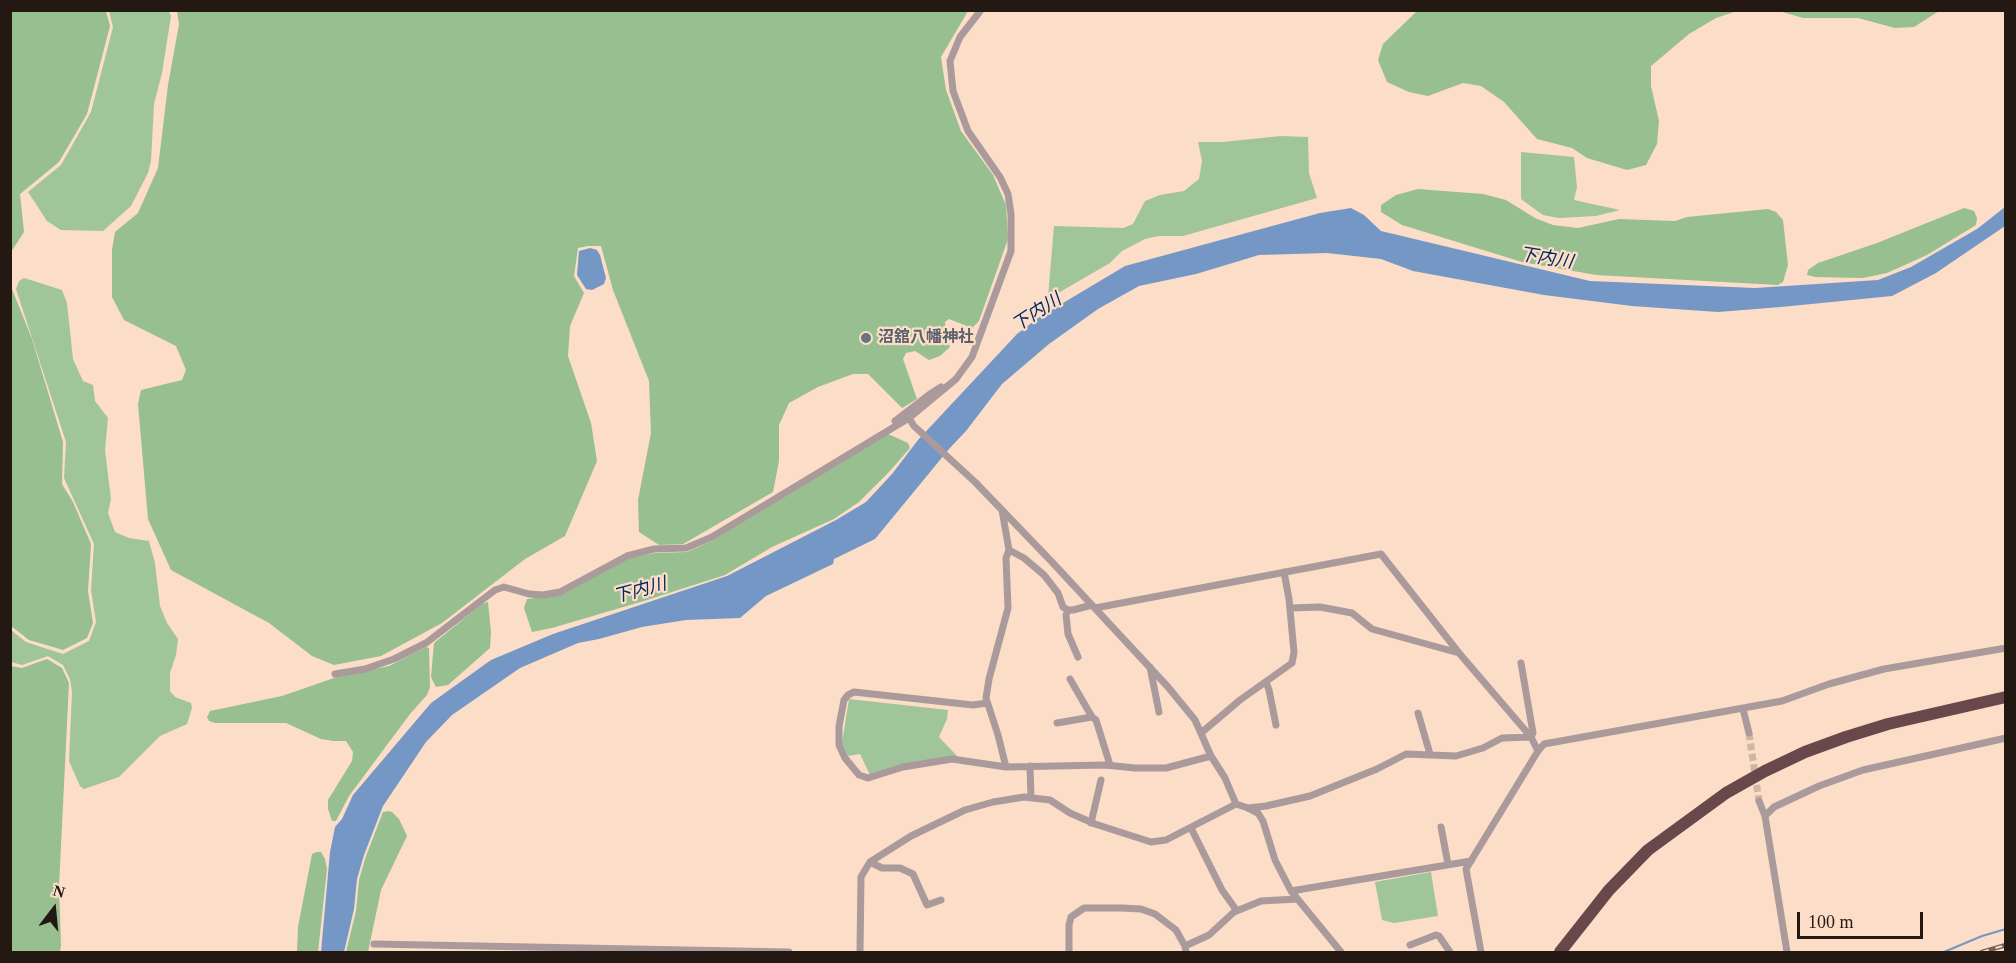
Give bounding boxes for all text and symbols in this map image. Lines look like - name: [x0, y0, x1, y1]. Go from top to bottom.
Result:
- water label: 下内川: [1518, 244, 1574, 274]
- water label: 下内川: [1008, 289, 1066, 337]
- place label: 沼舘八幡神社: [878, 328, 974, 348]
- marker: 沼舘八幡神社: [859, 331, 873, 345]
- water label: 下内川: [611, 574, 669, 608]
- north arrow: [24, 879, 84, 939]
- text: N: [51, 881, 67, 901]
- scale bar: [1800, 900, 1926, 938]
- text: 100 m: [1808, 912, 1854, 932]

